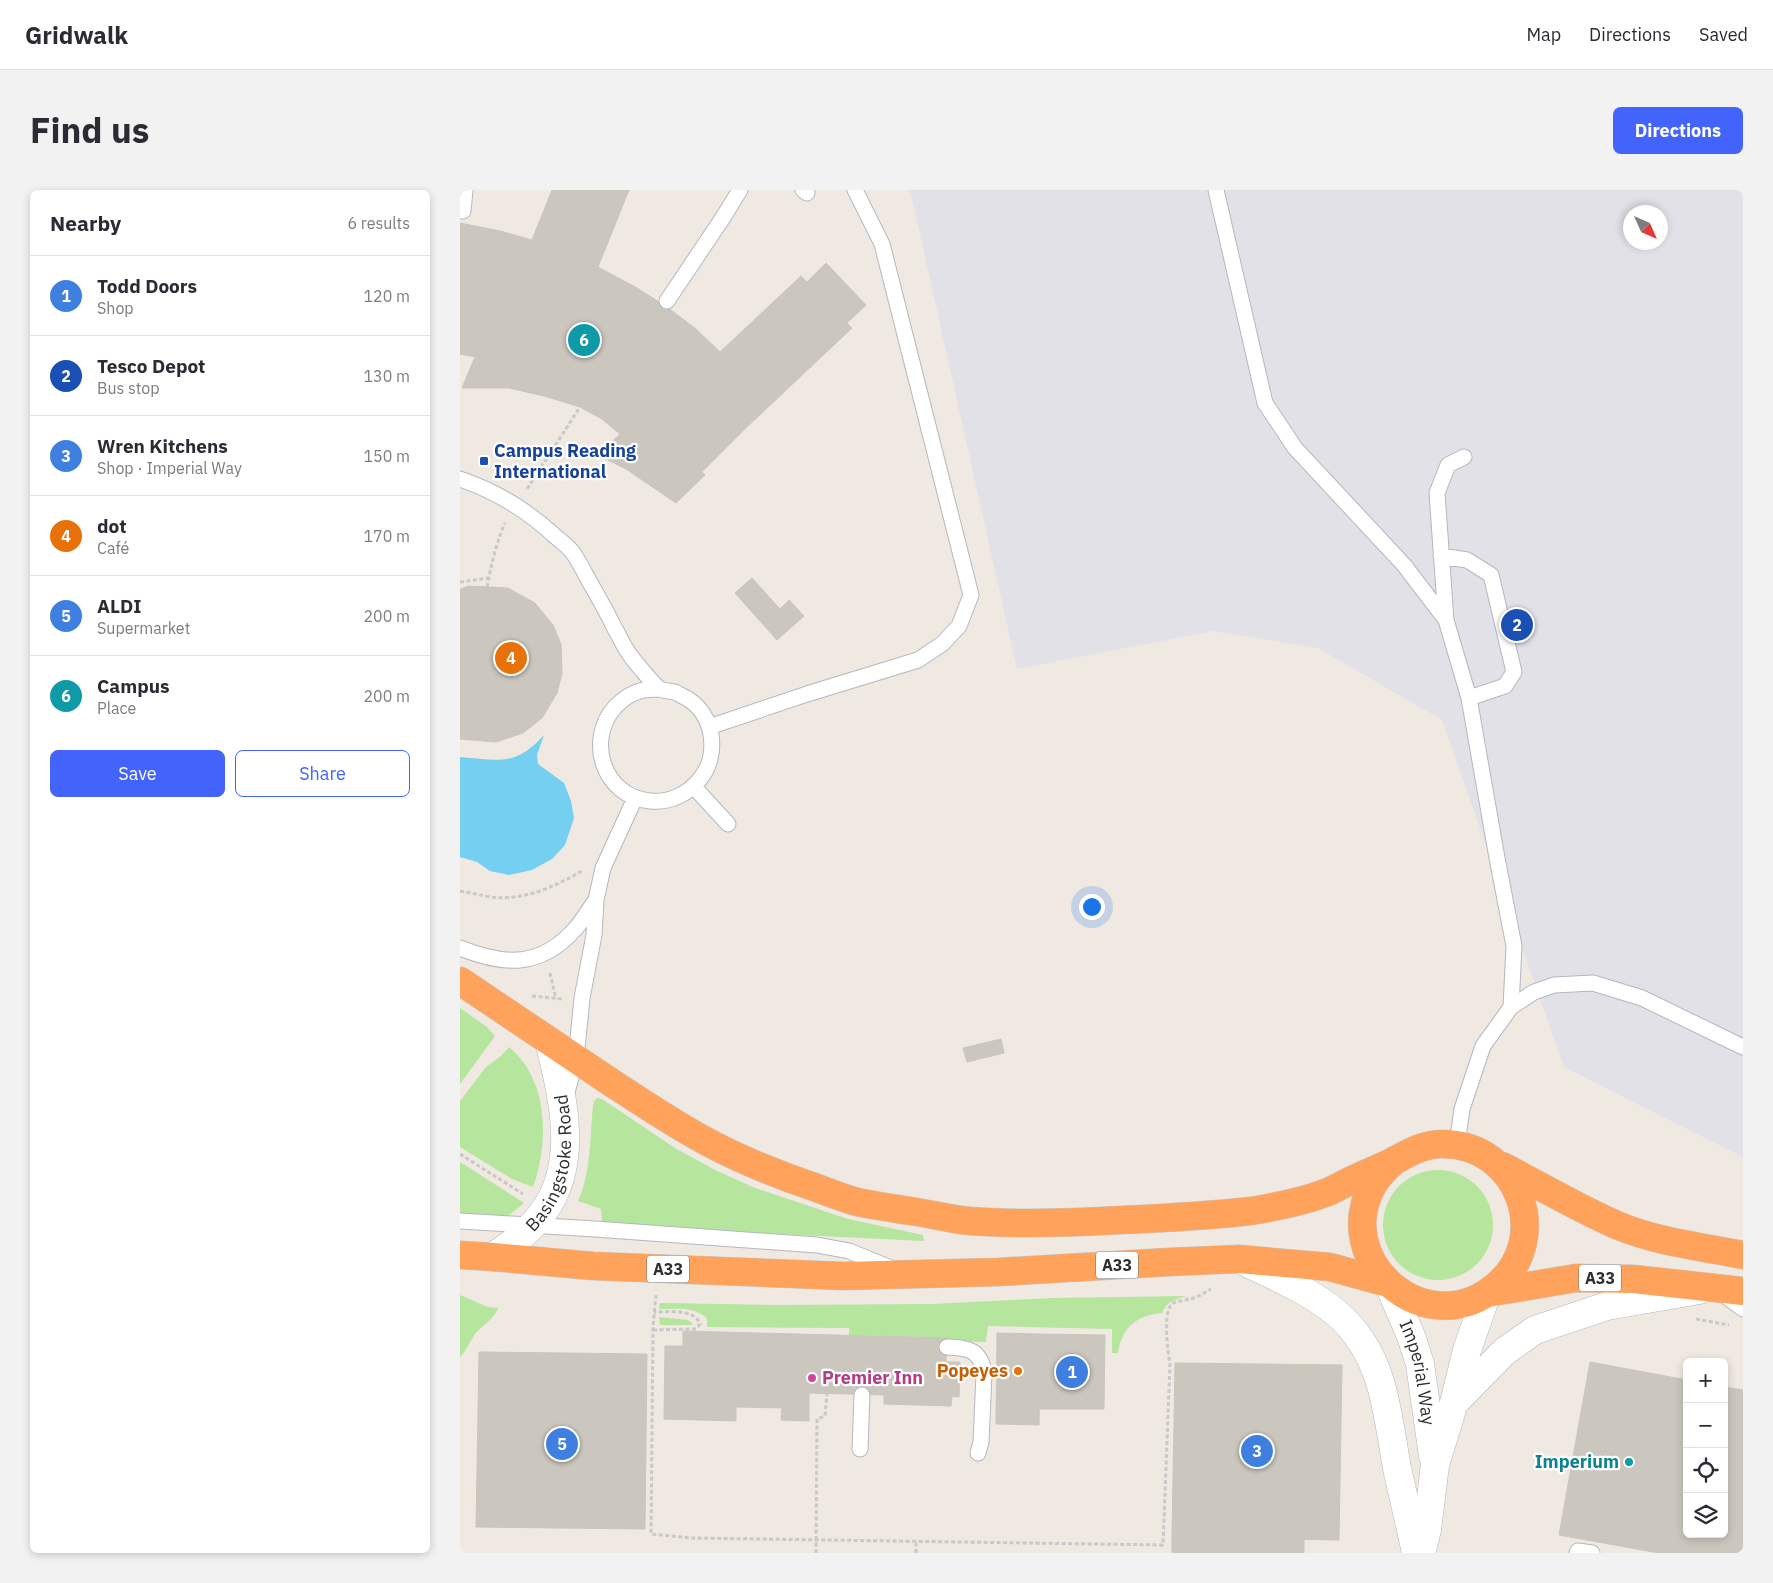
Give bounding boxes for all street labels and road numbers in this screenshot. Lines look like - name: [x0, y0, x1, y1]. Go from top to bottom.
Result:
- street label: Basingstoke Road: [520, 1093, 576, 1236]
- road number: A33: [1096, 1252, 1138, 1278]
- road number: A33: [647, 1256, 689, 1282]
- road number: A33: [1579, 1264, 1621, 1292]
- street label: Imperial Way: [1394, 1316, 1441, 1427]

